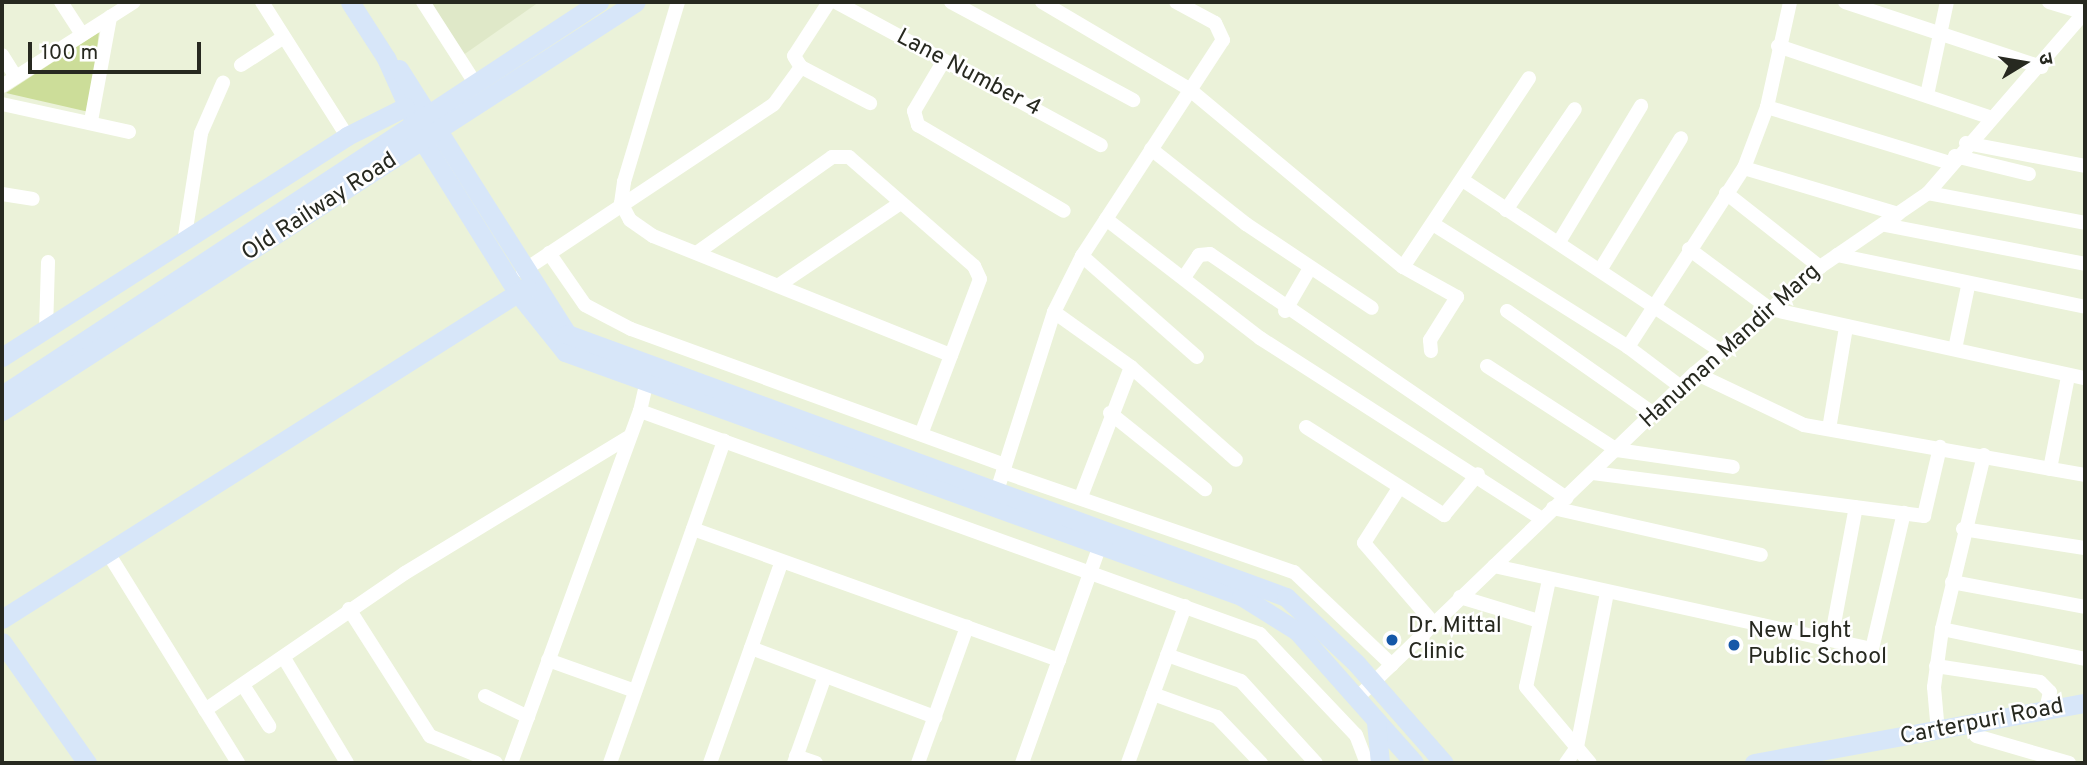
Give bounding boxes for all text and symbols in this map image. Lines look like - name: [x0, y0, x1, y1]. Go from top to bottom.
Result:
- street label: Lane Number 4: [891, 24, 1045, 124]
- scale bar: [32, 28, 205, 72]
- north arrow: [1989, 28, 2059, 98]
- text: 100 m: [41, 40, 98, 67]
- text: उ: [2032, 51, 2057, 67]
- street label: Old Railway Road: [237, 148, 403, 268]
- street label: Hanuman Mandir Marg: [1635, 259, 1827, 435]
- place label: Dr. Mittal Clinic: [1408, 613, 1502, 667]
- place label: New Light Public School: [1748, 618, 1887, 672]
- marker: Dr. Mittal Clinic: [1382, 630, 1402, 650]
- marker: New Light Public School: [1726, 637, 1742, 653]
- street label: Carterpuri Road: [1898, 694, 2066, 752]

